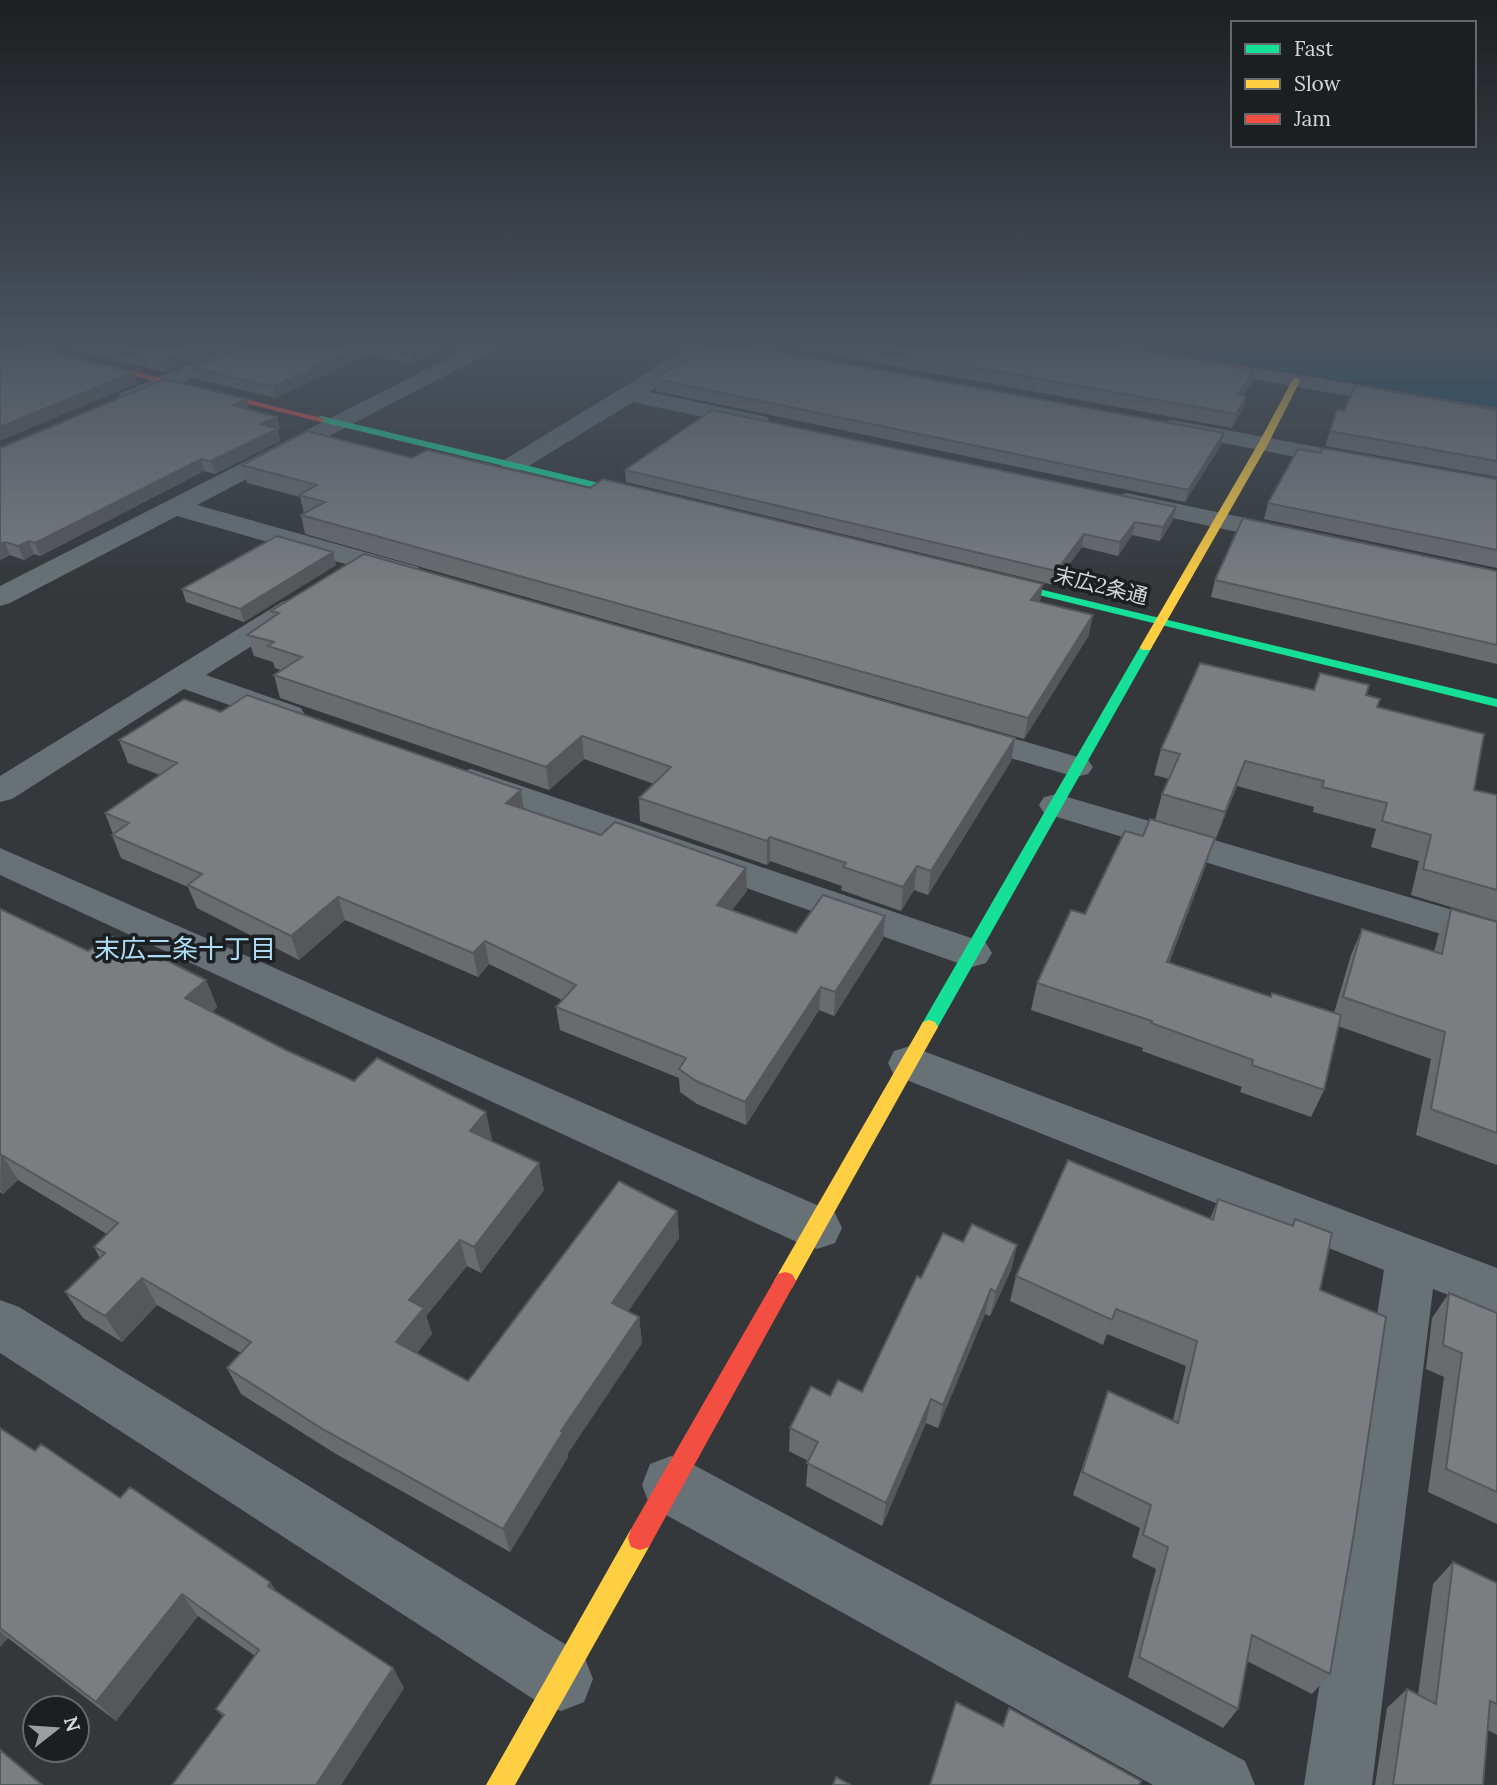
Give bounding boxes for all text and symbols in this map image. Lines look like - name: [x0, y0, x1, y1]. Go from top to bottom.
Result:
- legend: [1231, 21, 1476, 147]
- text: Fast: [1294, 35, 1334, 62]
- text: Slow: [1294, 70, 1341, 97]
- text: Jam: [1293, 105, 1331, 132]
- street label: 末広2条通: [1052, 561, 1151, 610]
- district label: 末広二条十丁目: [94, 932, 276, 965]
- north arrow: [21, 1694, 91, 1764]
- text: N: [59, 1713, 86, 1735]

